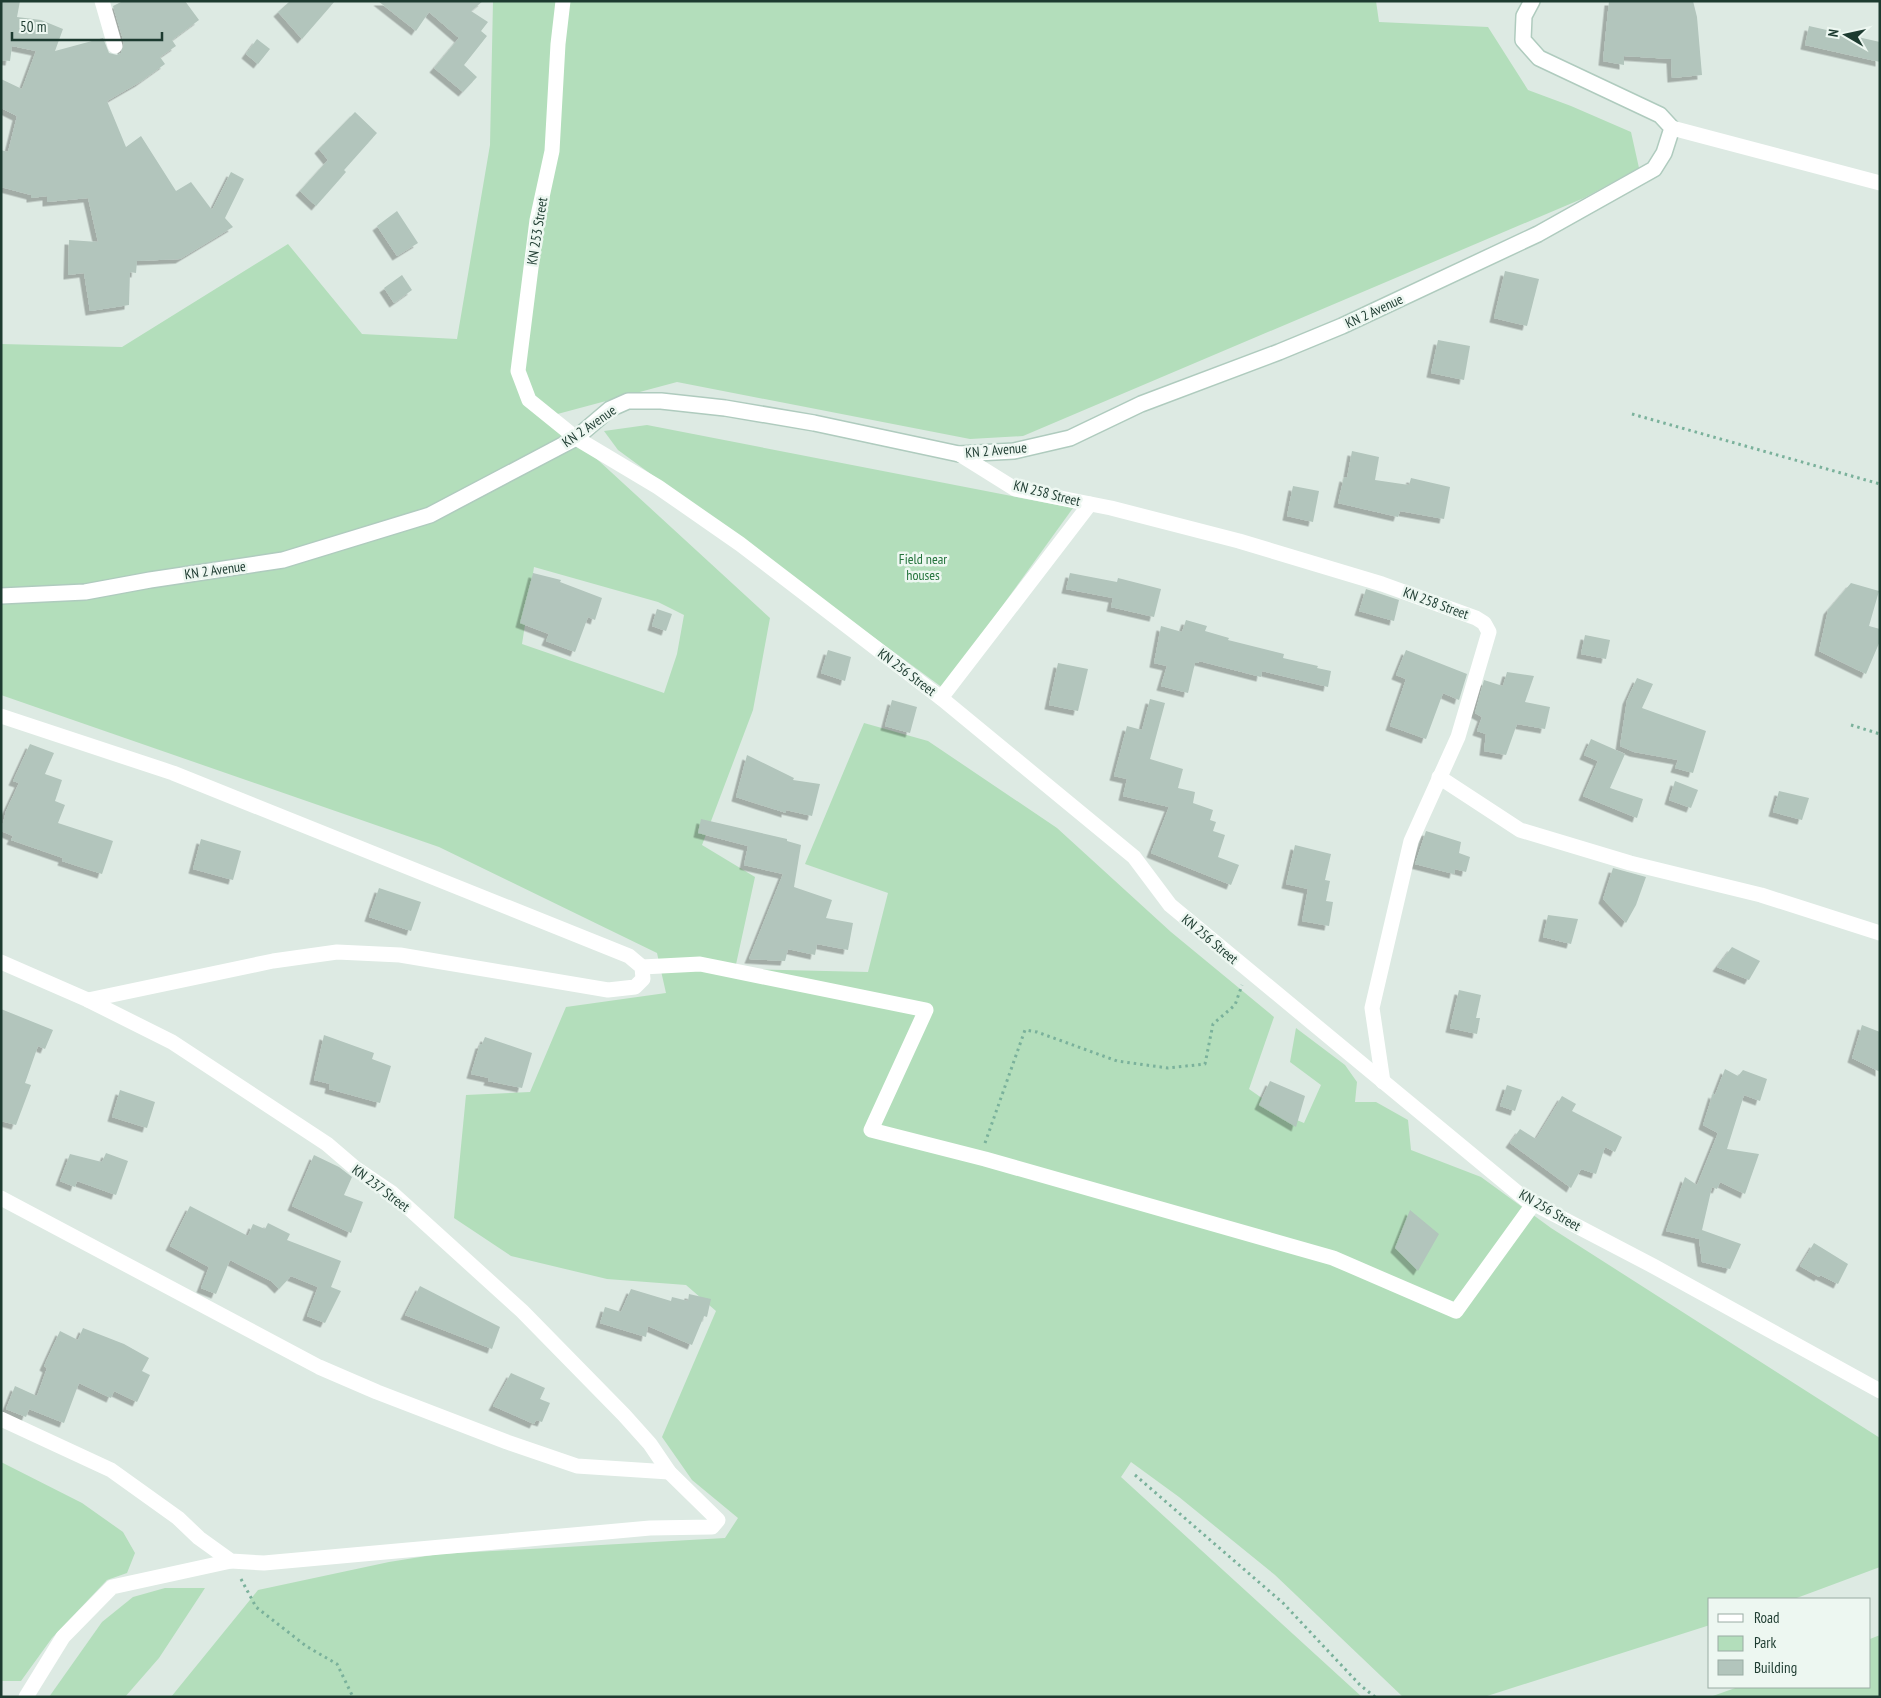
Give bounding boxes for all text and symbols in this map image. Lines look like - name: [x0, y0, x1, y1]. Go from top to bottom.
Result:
- scale bar: [12, 10, 162, 42]
- north arrow: [1821, 10, 1871, 60]
- text: 50 m: [20, 17, 46, 36]
- text: N: [1824, 28, 1843, 38]
- street label: KN 253 Street: [523, 196, 551, 266]
- street label: KN 2 Avenue: [1342, 290, 1406, 332]
- street label: KN 2 Avenue: [559, 401, 620, 451]
- street label: KN 2 Avenue: [964, 438, 1028, 462]
- street label: KN 258 Street: [1012, 476, 1082, 510]
- park label: Field near houses: [899, 550, 947, 584]
- street label: KN 2 Avenue: [183, 557, 247, 583]
- street label: KN 258 Street: [1401, 583, 1471, 623]
- street label: KN 256 Street: [874, 644, 940, 700]
- street label: KN 256 Street: [1178, 910, 1242, 968]
- street label: KN 237 Street: [349, 1160, 414, 1216]
- street label: KN 256 Street: [1516, 1185, 1584, 1235]
- legend: [1708, 1598, 1871, 1688]
- text: Road: [1754, 1608, 1780, 1627]
- text: Park: [1754, 1633, 1776, 1652]
- text: Building: [1754, 1658, 1797, 1677]

